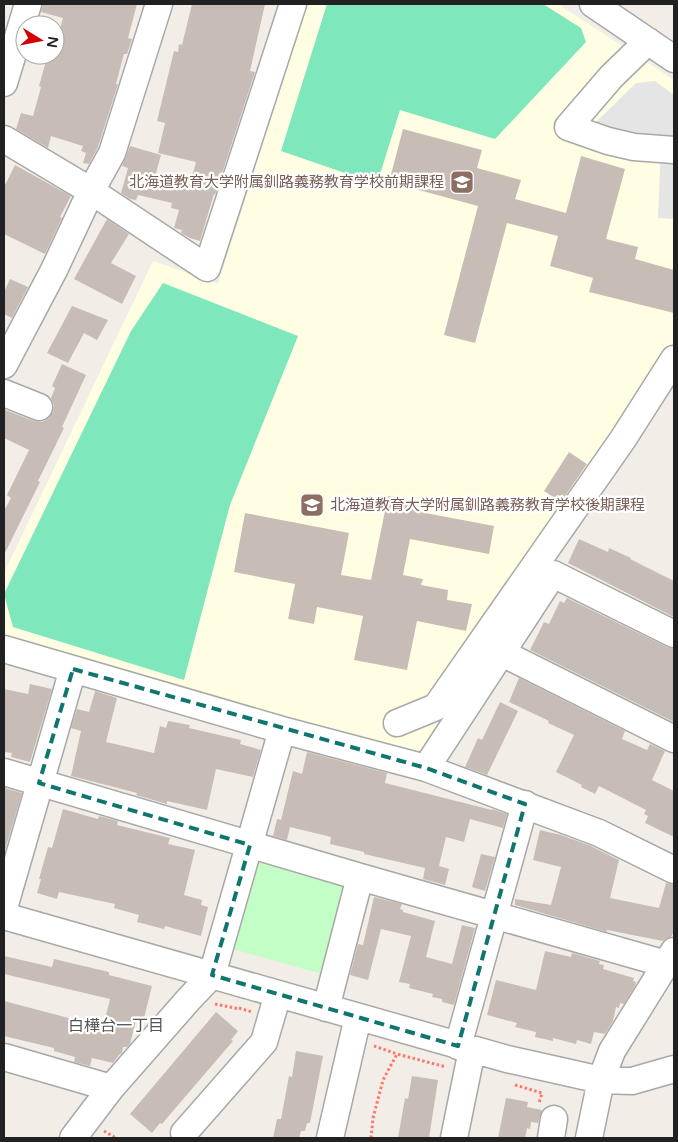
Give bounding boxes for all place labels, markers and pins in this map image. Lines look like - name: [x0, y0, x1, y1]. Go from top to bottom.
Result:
- school or university icon: 北海道教育大学附属釧路義務教育学校前期課程: [449, 169, 475, 195]
- place label: 北海道教育大学附属釧路義務教育学校前期課程: [129, 173, 444, 191]
- school or university icon: 北海道教育大学附属釧路義務教育学校後期課程: [299, 492, 325, 518]
- place label: 北海道教育大学附属釧路義務教育学校後期課程: [330, 496, 645, 514]

